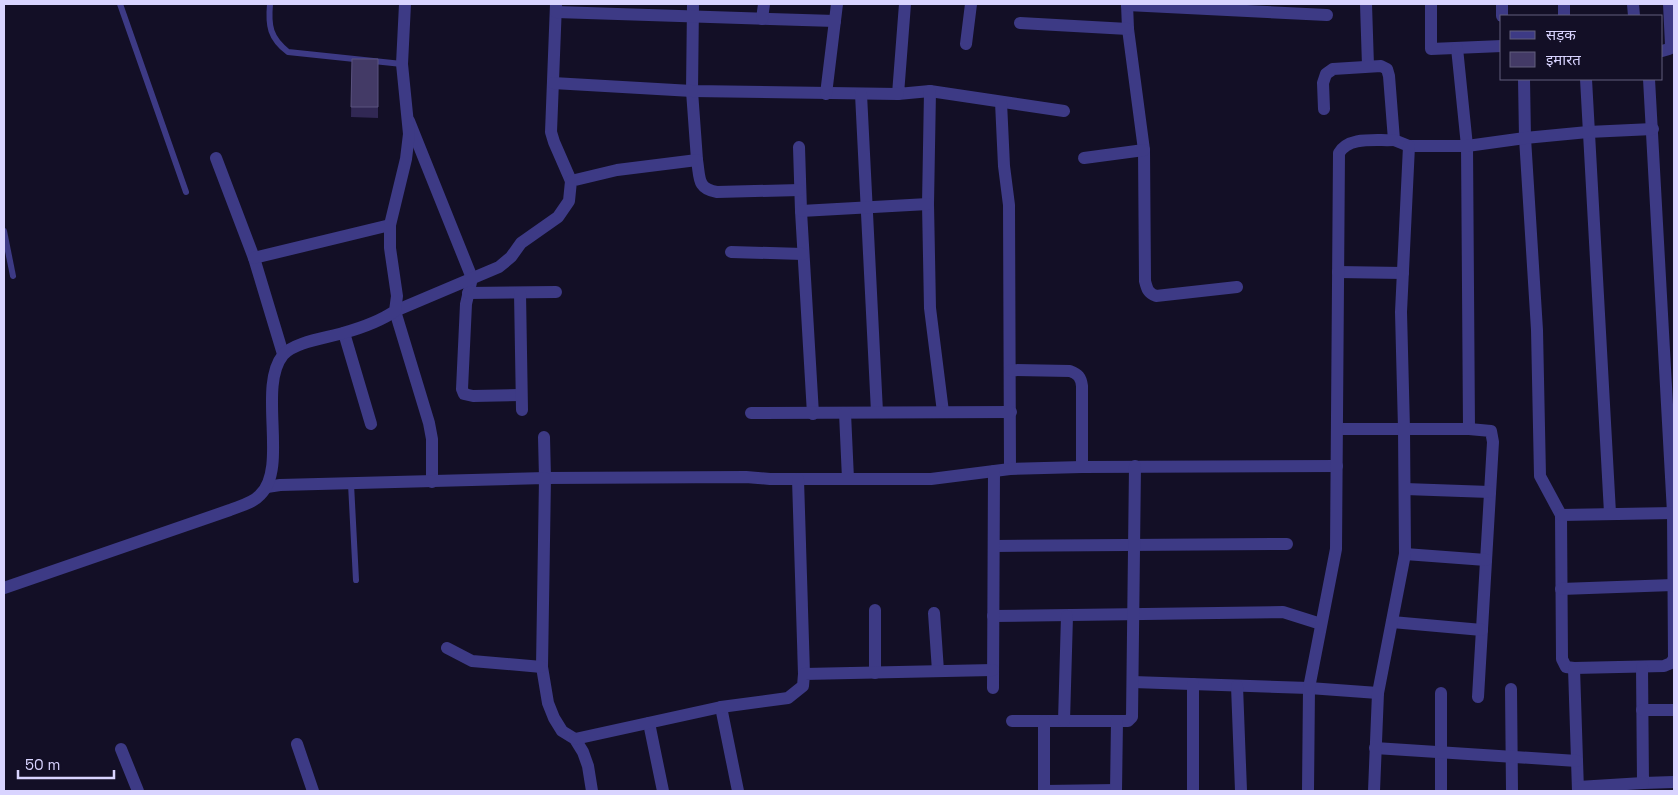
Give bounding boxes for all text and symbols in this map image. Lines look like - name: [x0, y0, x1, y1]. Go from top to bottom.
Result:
- legend: [1500, 15, 1663, 80]
- text: सड़क: [1546, 25, 1576, 44]
- text: इमारत: [1546, 50, 1581, 69]
- scale bar: [18, 748, 114, 780]
- text: 50 m: [25, 755, 60, 774]

